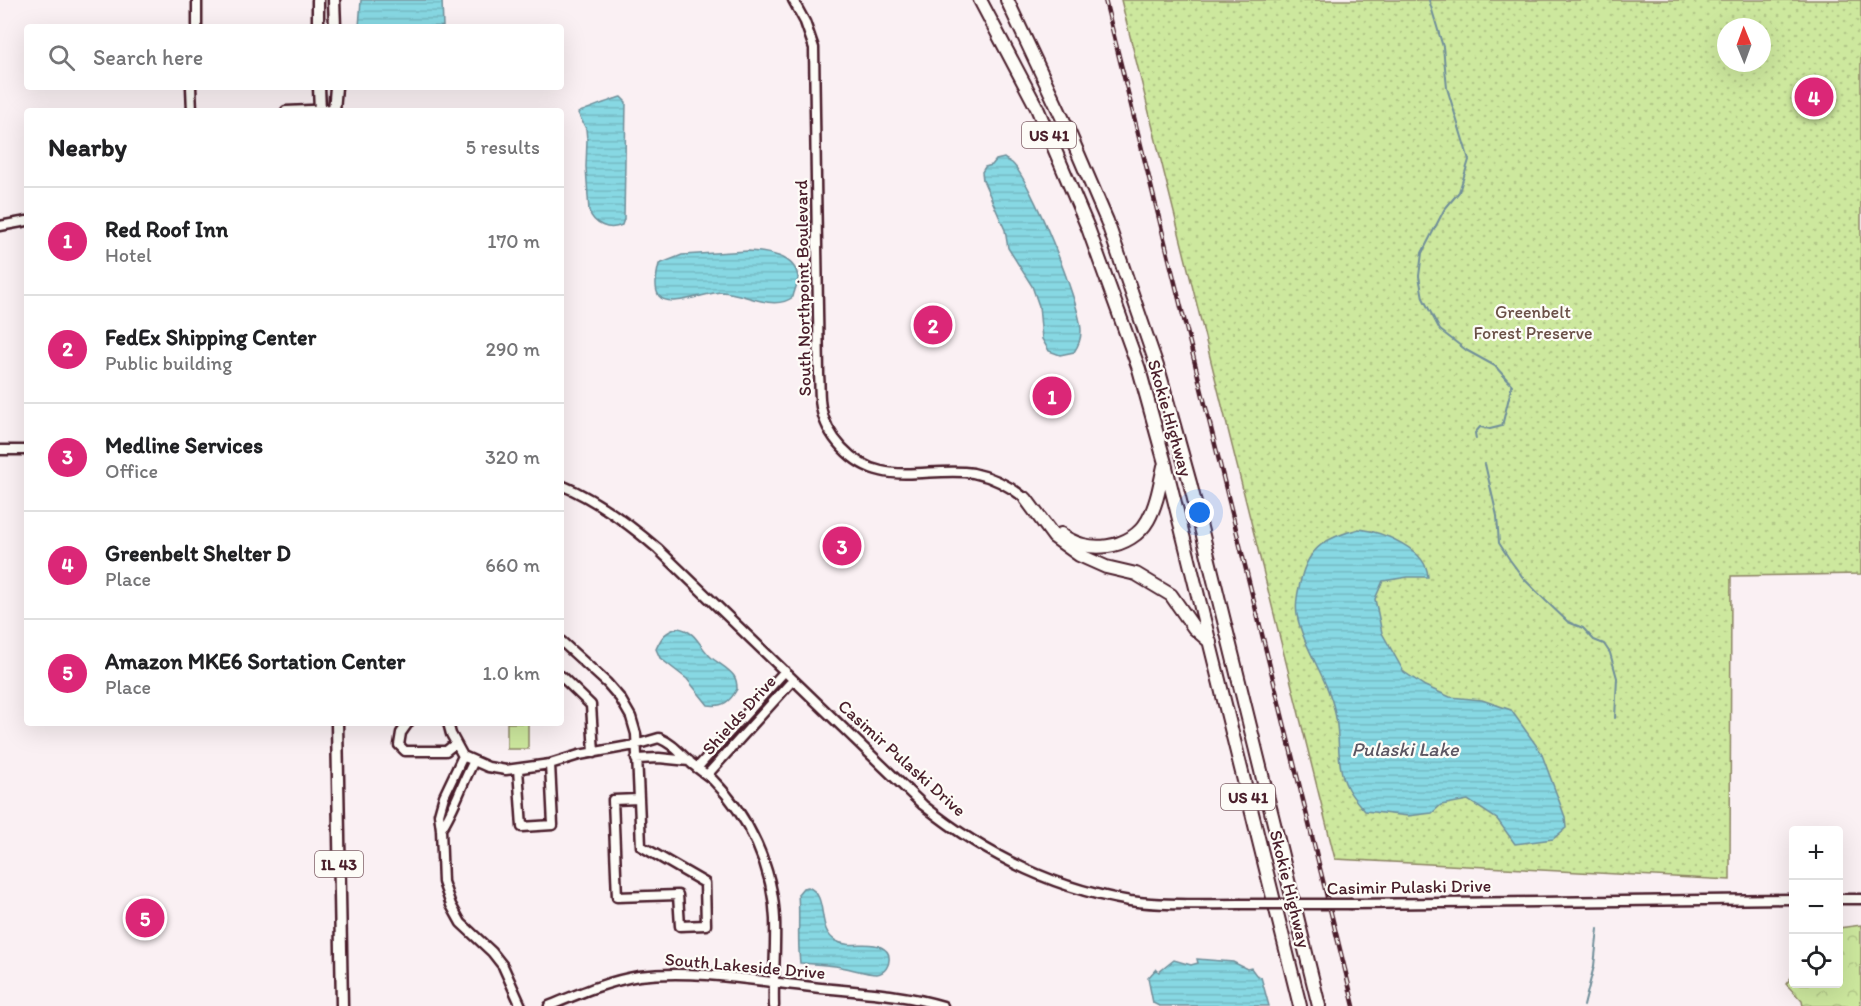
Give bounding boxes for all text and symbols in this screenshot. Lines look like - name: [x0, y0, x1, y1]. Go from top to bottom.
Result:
- north arrow: [1717, 18, 1771, 72]
- search box: [24, 24, 564, 90]
- icon: search: [45, 41, 78, 74]
- text: Search here: [93, 44, 203, 71]
- pin: 4: [1794, 74, 1834, 120]
- road number: US 41: [1022, 122, 1076, 148]
- text: Nearby: [48, 131, 127, 163]
- text: 5 results: [466, 135, 540, 159]
- street label: South Northpoint Boulevard: [790, 179, 816, 396]
- text: Red Roof Inn: [105, 216, 228, 243]
- text: 1: [63, 229, 72, 253]
- text: 170 m: [487, 229, 540, 253]
- text: Hotel: [105, 243, 152, 267]
- park label: Greenbelt Forest Preserve: [1473, 301, 1593, 344]
- pin: 2: [914, 302, 952, 348]
- text: FedEx Shipping Center: [105, 324, 316, 351]
- text: 2: [62, 337, 73, 361]
- text: 290 m: [485, 337, 540, 361]
- text: Public building: [105, 351, 232, 375]
- street label: Skokie Highway: [1143, 357, 1197, 479]
- pin: 1: [1032, 374, 1072, 418]
- text: Medline Services: [105, 432, 263, 459]
- text: 3: [62, 445, 73, 469]
- text: 320 m: [485, 445, 540, 469]
- text: Office: [105, 459, 158, 483]
- your location: [1185, 498, 1214, 527]
- pin: 3: [822, 524, 862, 568]
- text: Greenbelt Shelter D: [105, 540, 291, 567]
- text: 4: [61, 553, 74, 577]
- text: 660 m: [485, 553, 540, 577]
- text: Place: [105, 567, 151, 591]
- text: Amazon MKE6 Sortation Center: [105, 648, 405, 675]
- text: 5: [62, 661, 73, 685]
- text: 1.0 km: [483, 661, 540, 685]
- street label: Shields Drive: [697, 670, 781, 760]
- text: Place: [105, 675, 151, 699]
- street label: Casimir Pulaski Drive: [834, 695, 970, 821]
- water label: Pulaski Lake: [1351, 737, 1460, 761]
- road number: US 41: [1221, 784, 1275, 810]
- map controls: [1789, 826, 1843, 988]
- button: +: [1789, 826, 1843, 880]
- street label: Skokie Highway: [1265, 828, 1315, 951]
- road number: IL 43: [315, 851, 363, 877]
- street label: Casimir Pulaski Drive: [1327, 875, 1491, 899]
- button: −: [1789, 880, 1843, 934]
- pin: 5: [126, 896, 164, 940]
- button: locate: [1789, 934, 1843, 988]
- street label: South Lakeside Drive: [664, 948, 826, 984]

